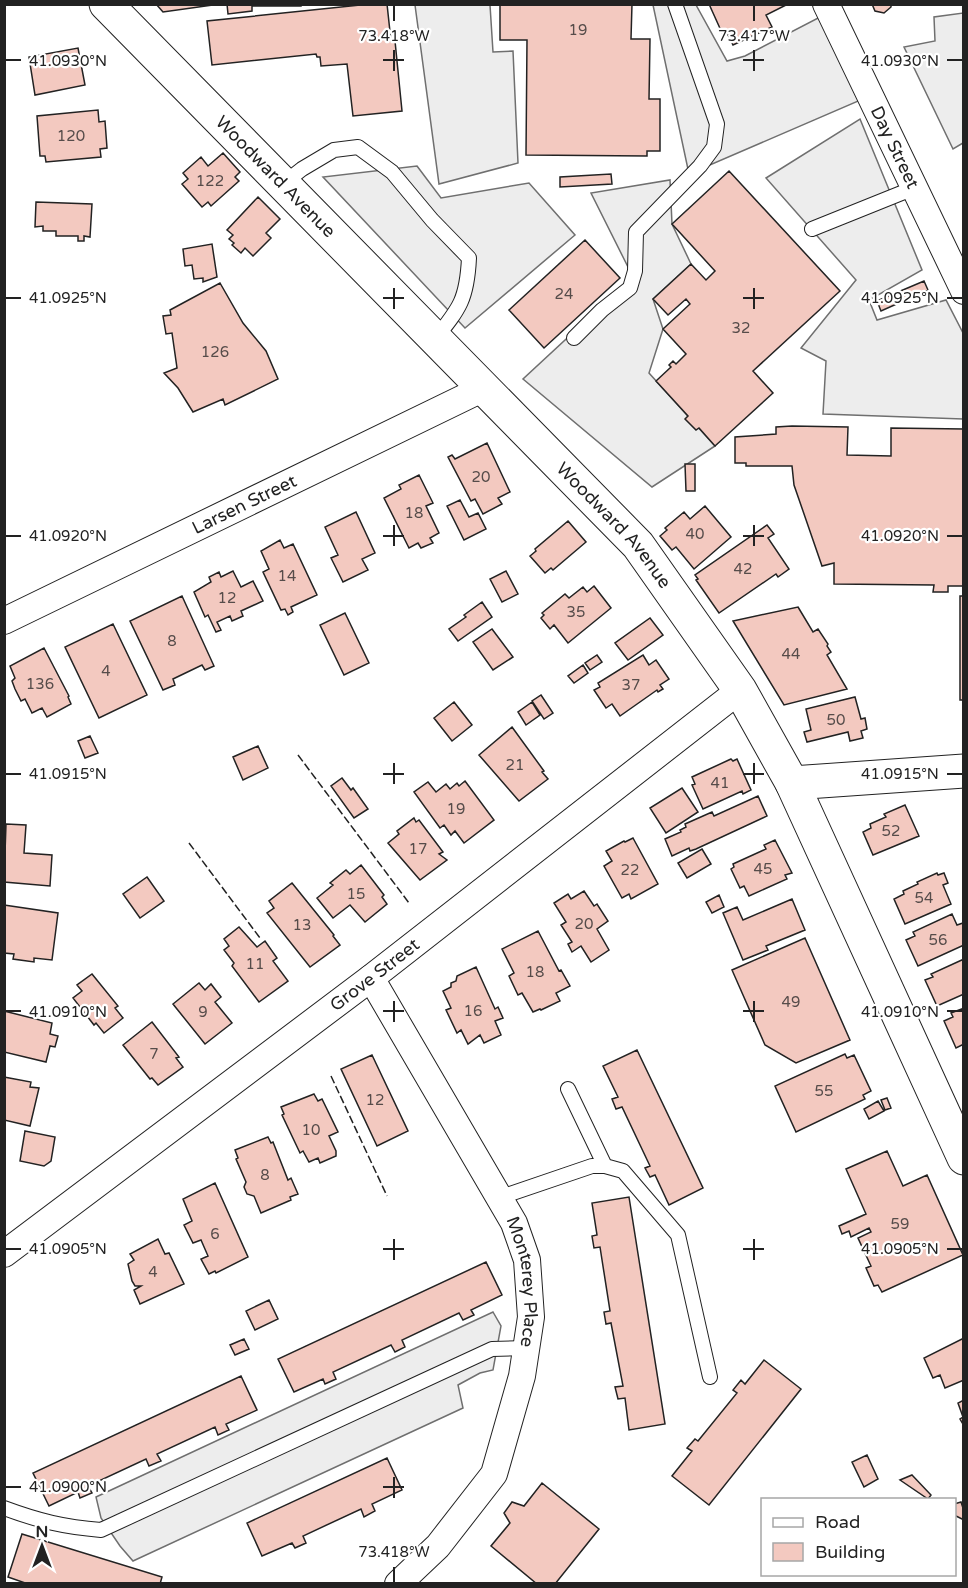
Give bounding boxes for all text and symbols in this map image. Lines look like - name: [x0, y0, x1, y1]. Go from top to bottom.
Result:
- house number: 19: [569, 21, 587, 39]
- text: 73.418°W: [358, 27, 430, 45]
- text: 73.417°W: [718, 27, 790, 45]
- text: 41.0930°N: [29, 52, 107, 70]
- text: 41.0930°N: [861, 52, 939, 70]
- street label: Day Street: [866, 102, 924, 192]
- street label: Woodward Avenue: [211, 111, 340, 242]
- house number: 120: [57, 127, 85, 145]
- house number: 122: [196, 172, 224, 190]
- house number: 24: [555, 285, 573, 303]
- text: 41.0925°N: [29, 289, 107, 307]
- text: 41.0925°N: [861, 289, 939, 307]
- house number: 32: [732, 319, 750, 337]
- house number: 126: [201, 343, 229, 361]
- street label: Woodward Avenue: [552, 458, 676, 592]
- house number: 20: [472, 468, 490, 486]
- street label: Larsen Street: [188, 470, 300, 539]
- house number: 18: [405, 504, 423, 522]
- house number: 40: [686, 525, 704, 543]
- text: 41.0920°N: [29, 527, 107, 545]
- text: 41.0920°N: [861, 527, 939, 545]
- house number: 42: [734, 560, 752, 578]
- house number: 14: [278, 567, 296, 585]
- house number: 12: [218, 589, 236, 607]
- house number: 35: [567, 603, 585, 621]
- house number: 8: [167, 632, 177, 650]
- house number: 44: [782, 645, 800, 663]
- house number: 4: [101, 662, 111, 680]
- house number: 136: [26, 675, 54, 693]
- house number: 37: [622, 676, 640, 694]
- house number: 50: [827, 711, 845, 729]
- house number: 21: [506, 756, 524, 774]
- text: 41.0915°N: [29, 765, 107, 783]
- text: 41.0915°N: [861, 765, 939, 783]
- house number: 41: [711, 774, 729, 792]
- house number: 19: [447, 800, 465, 818]
- house number: 52: [882, 822, 900, 840]
- house number: 17: [409, 840, 427, 858]
- house number: 45: [754, 860, 772, 878]
- house number: 22: [621, 861, 639, 879]
- house number: 15: [347, 885, 365, 903]
- house number: 54: [915, 889, 933, 907]
- house number: 20: [575, 915, 593, 933]
- house number: 13: [293, 916, 311, 934]
- house number: 56: [929, 931, 947, 949]
- street label: Grove Street: [325, 933, 424, 1016]
- house number: 11: [246, 955, 264, 973]
- house number: 18: [526, 963, 544, 981]
- house number: 49: [782, 993, 800, 1011]
- house number: 16: [464, 1002, 482, 1020]
- text: 41.0910°N: [29, 1003, 107, 1021]
- house number: 9: [198, 1003, 208, 1021]
- text: 41.0910°N: [861, 1003, 939, 1021]
- house number: 7: [149, 1045, 159, 1063]
- house number: 55: [815, 1082, 833, 1100]
- house number: 12: [366, 1091, 384, 1109]
- house number: 10: [302, 1121, 320, 1139]
- house number: 8: [260, 1166, 270, 1184]
- street label: Monterey Place: [502, 1213, 542, 1349]
- house number: 59: [891, 1215, 909, 1233]
- house number: 6: [210, 1225, 220, 1243]
- text: 41.0905°N: [29, 1240, 107, 1258]
- text: 41.0905°N: [861, 1240, 939, 1258]
- house number: 4: [148, 1263, 158, 1281]
- text: 41.0900°N: [29, 1478, 107, 1496]
- legend: [761, 1498, 956, 1576]
- text: Road: [815, 1511, 860, 1533]
- north arrow: [12, 1516, 72, 1576]
- text: N: [36, 1522, 48, 1542]
- text: Building: [815, 1541, 885, 1563]
- text: 73.418°W: [358, 1543, 430, 1561]

